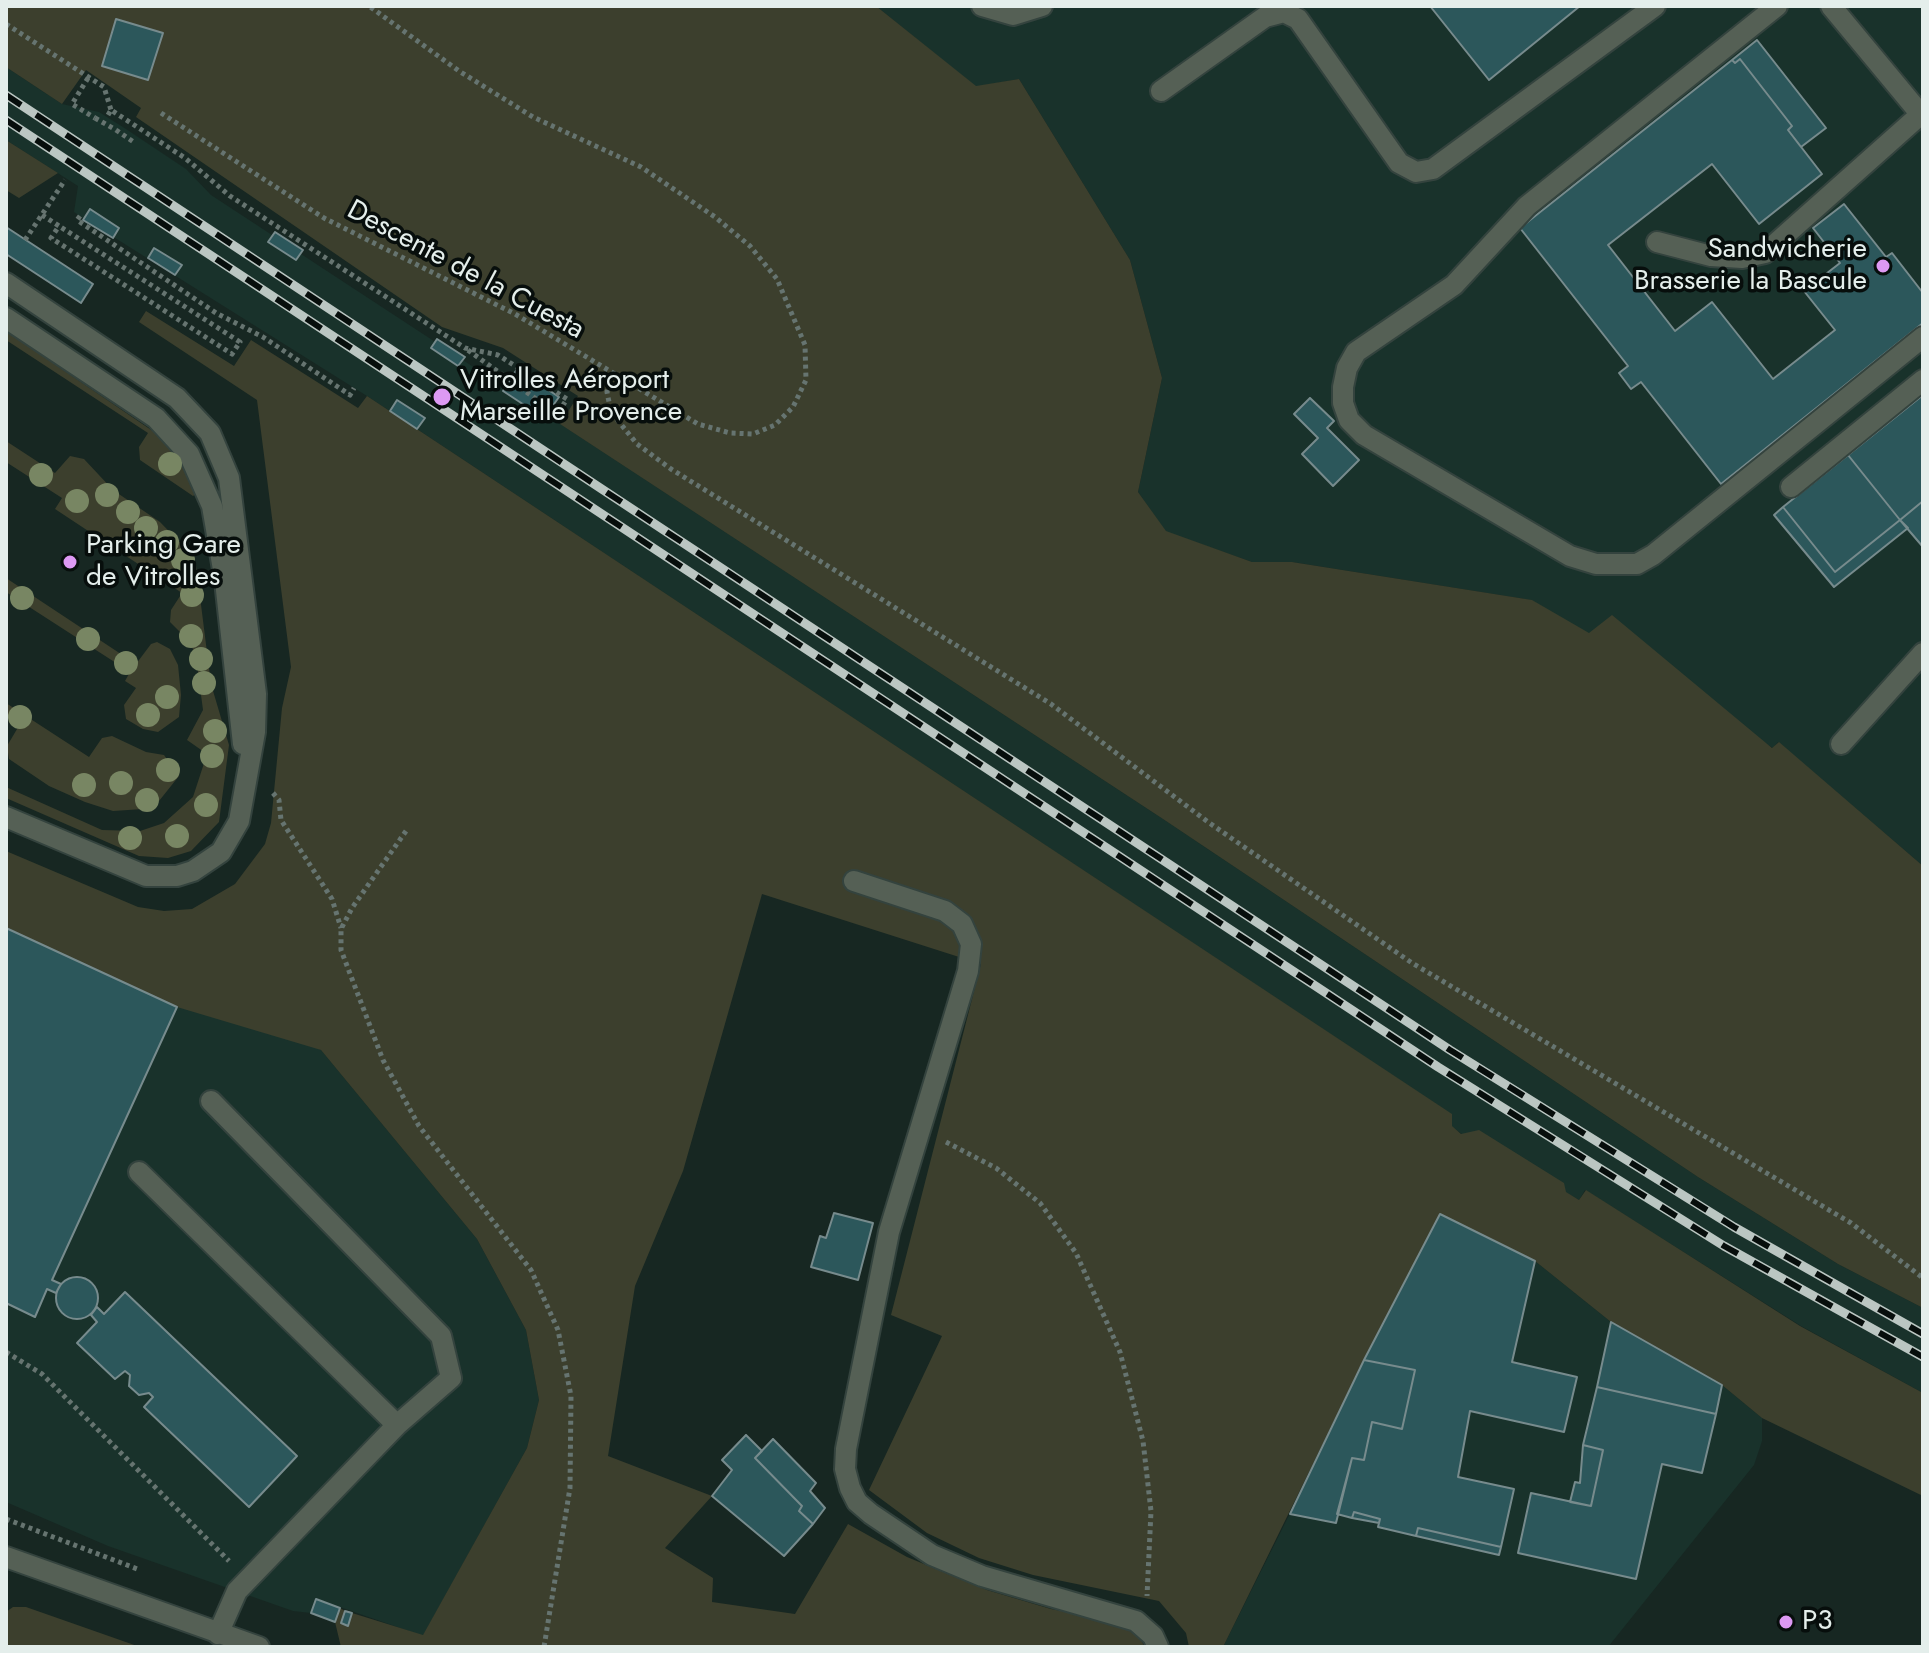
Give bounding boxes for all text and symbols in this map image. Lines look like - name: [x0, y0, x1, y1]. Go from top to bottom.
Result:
- street label: Descente de la Cuesta: [341, 194, 589, 348]
- place label: Sandwicherie Brasserie la Bascule: [1634, 233, 1867, 299]
- marker: Sandwicherie Brasserie la Bascule: [1874, 257, 1892, 275]
- place label: Vitrolles Aéroport Marseille Provence: [460, 364, 682, 430]
- marker: Vitrolles Aéroport Marseille Provence: [431, 386, 453, 408]
- place label: Parking Gare de Vitrolles: [86, 529, 241, 595]
- marker: Parking Gare de Vitrolles: [61, 553, 79, 571]
- place label: P3: [1802, 1605, 1833, 1639]
- marker: P3: [1777, 1613, 1795, 1631]

